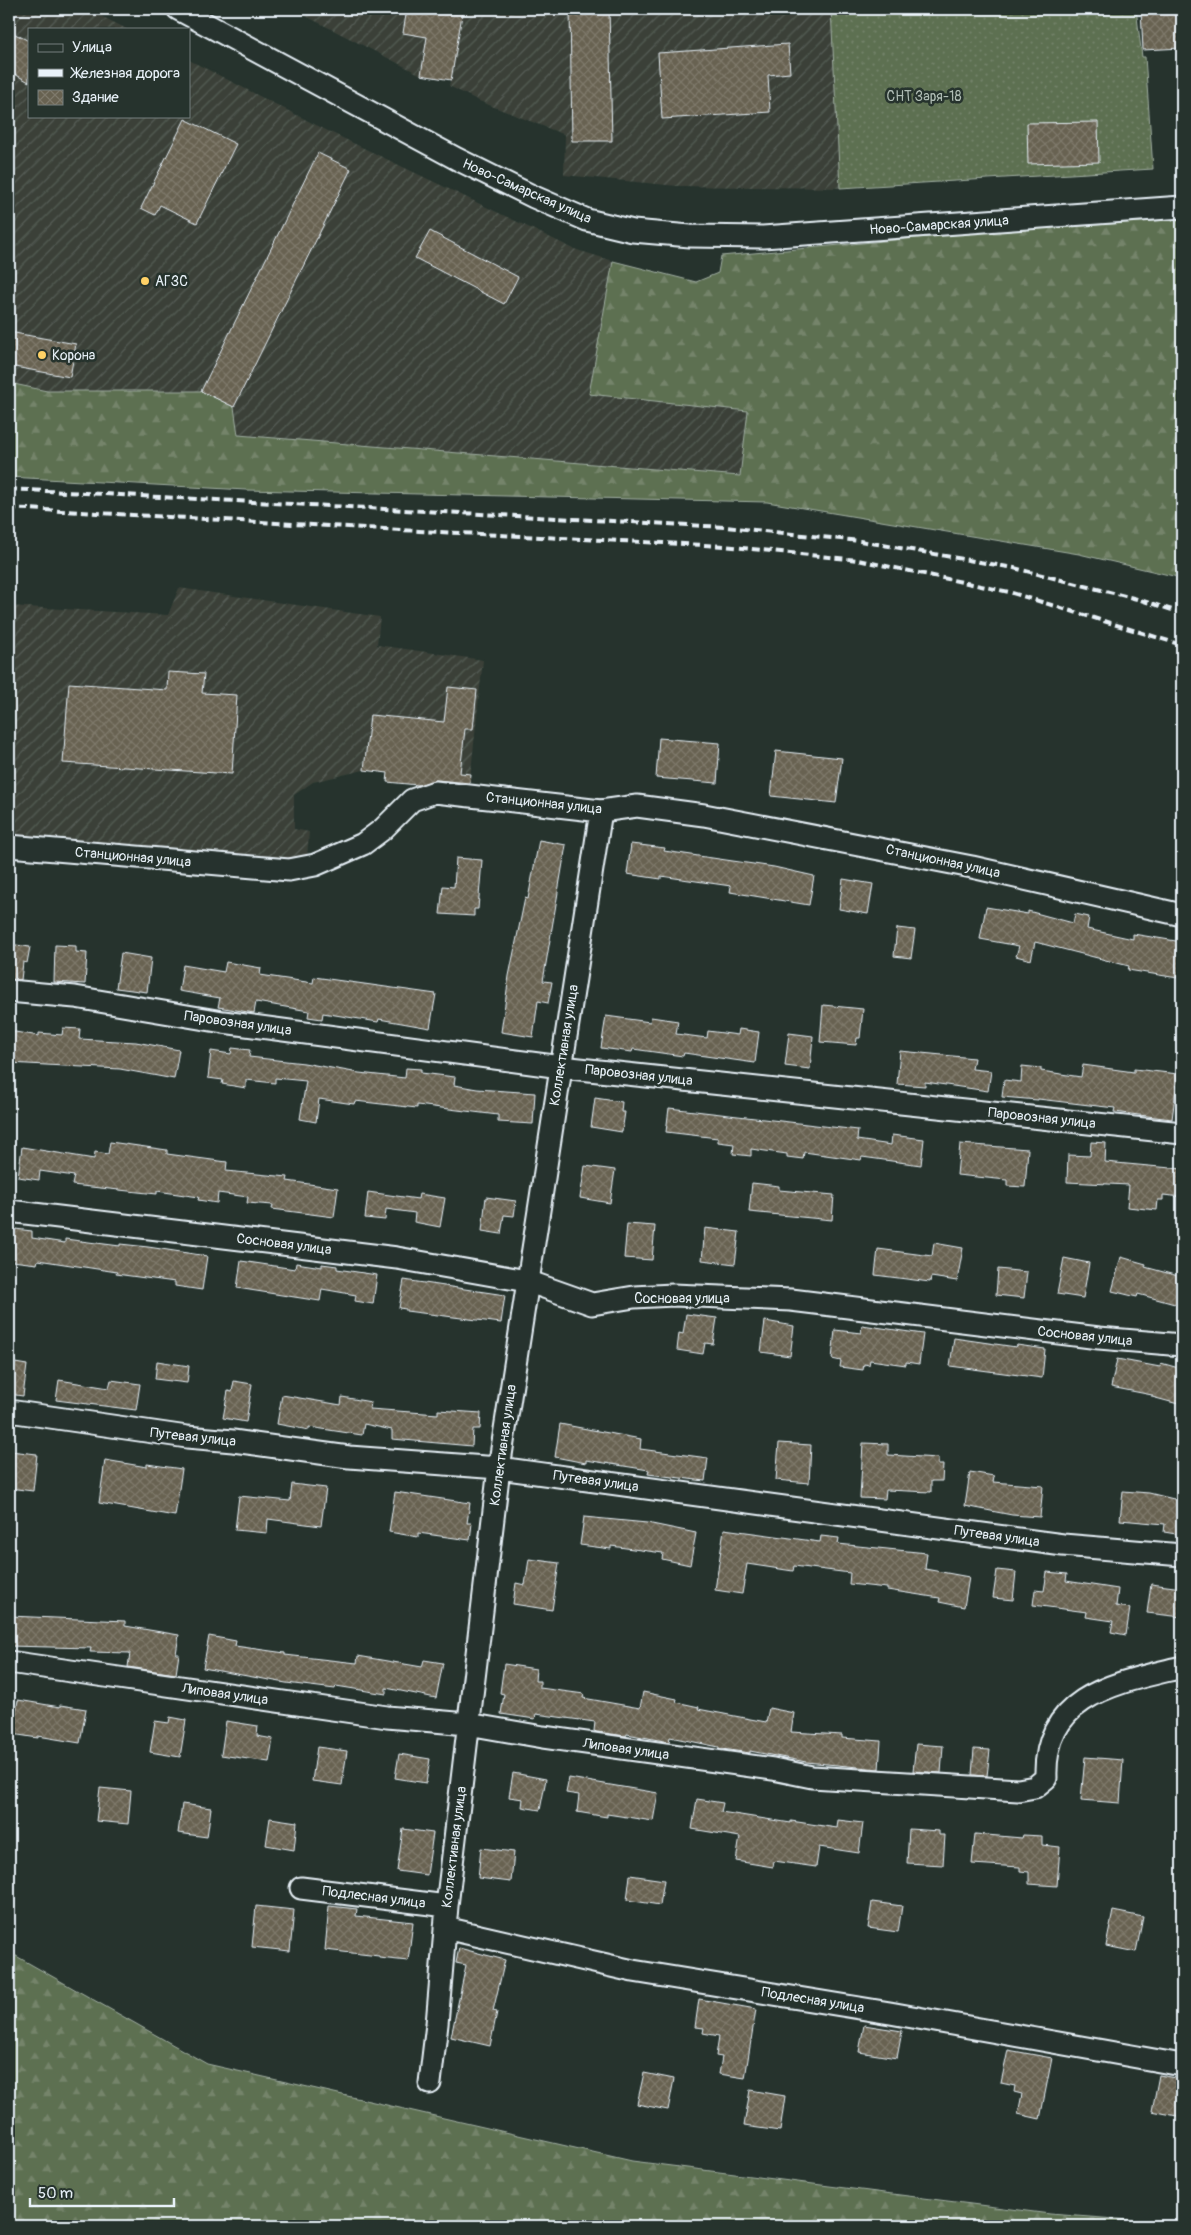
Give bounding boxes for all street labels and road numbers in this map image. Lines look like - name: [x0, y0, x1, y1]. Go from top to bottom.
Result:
- street label: Ново-Самарская улица: [460, 155, 594, 227]
- street label: Ново-Самарская улица: [869, 212, 1009, 238]
- street label: Станционная улица: [485, 788, 603, 818]
- street label: Станционная улица: [884, 841, 1002, 881]
- street label: Станционная улица: [74, 843, 192, 871]
- street label: Коллективная улица: [546, 983, 582, 1107]
- street label: Паровозная улица: [183, 1007, 293, 1039]
- street label: Паровозная улица: [584, 1061, 694, 1089]
- street label: Паровозная улица: [987, 1104, 1097, 1132]
- street label: Сосновая улица: [235, 1230, 333, 1258]
- street label: Сосновая улица: [634, 1290, 730, 1307]
- street label: Сосновая улица: [1037, 1323, 1133, 1349]
- street label: Коллективная улица: [486, 1383, 520, 1507]
- street label: Путевая улица: [149, 1424, 237, 1450]
- street label: Путевая улица: [552, 1467, 640, 1495]
- street label: Путевая улица: [953, 1522, 1041, 1550]
- street label: Липовая улица: [180, 1679, 269, 1708]
- street label: Липовая улица: [581, 1734, 670, 1763]
- street label: Коллективная улица: [438, 1785, 470, 1909]
- street label: Подлесная улица: [322, 1882, 426, 1912]
- street label: Подлесная улица: [760, 1983, 866, 2017]

